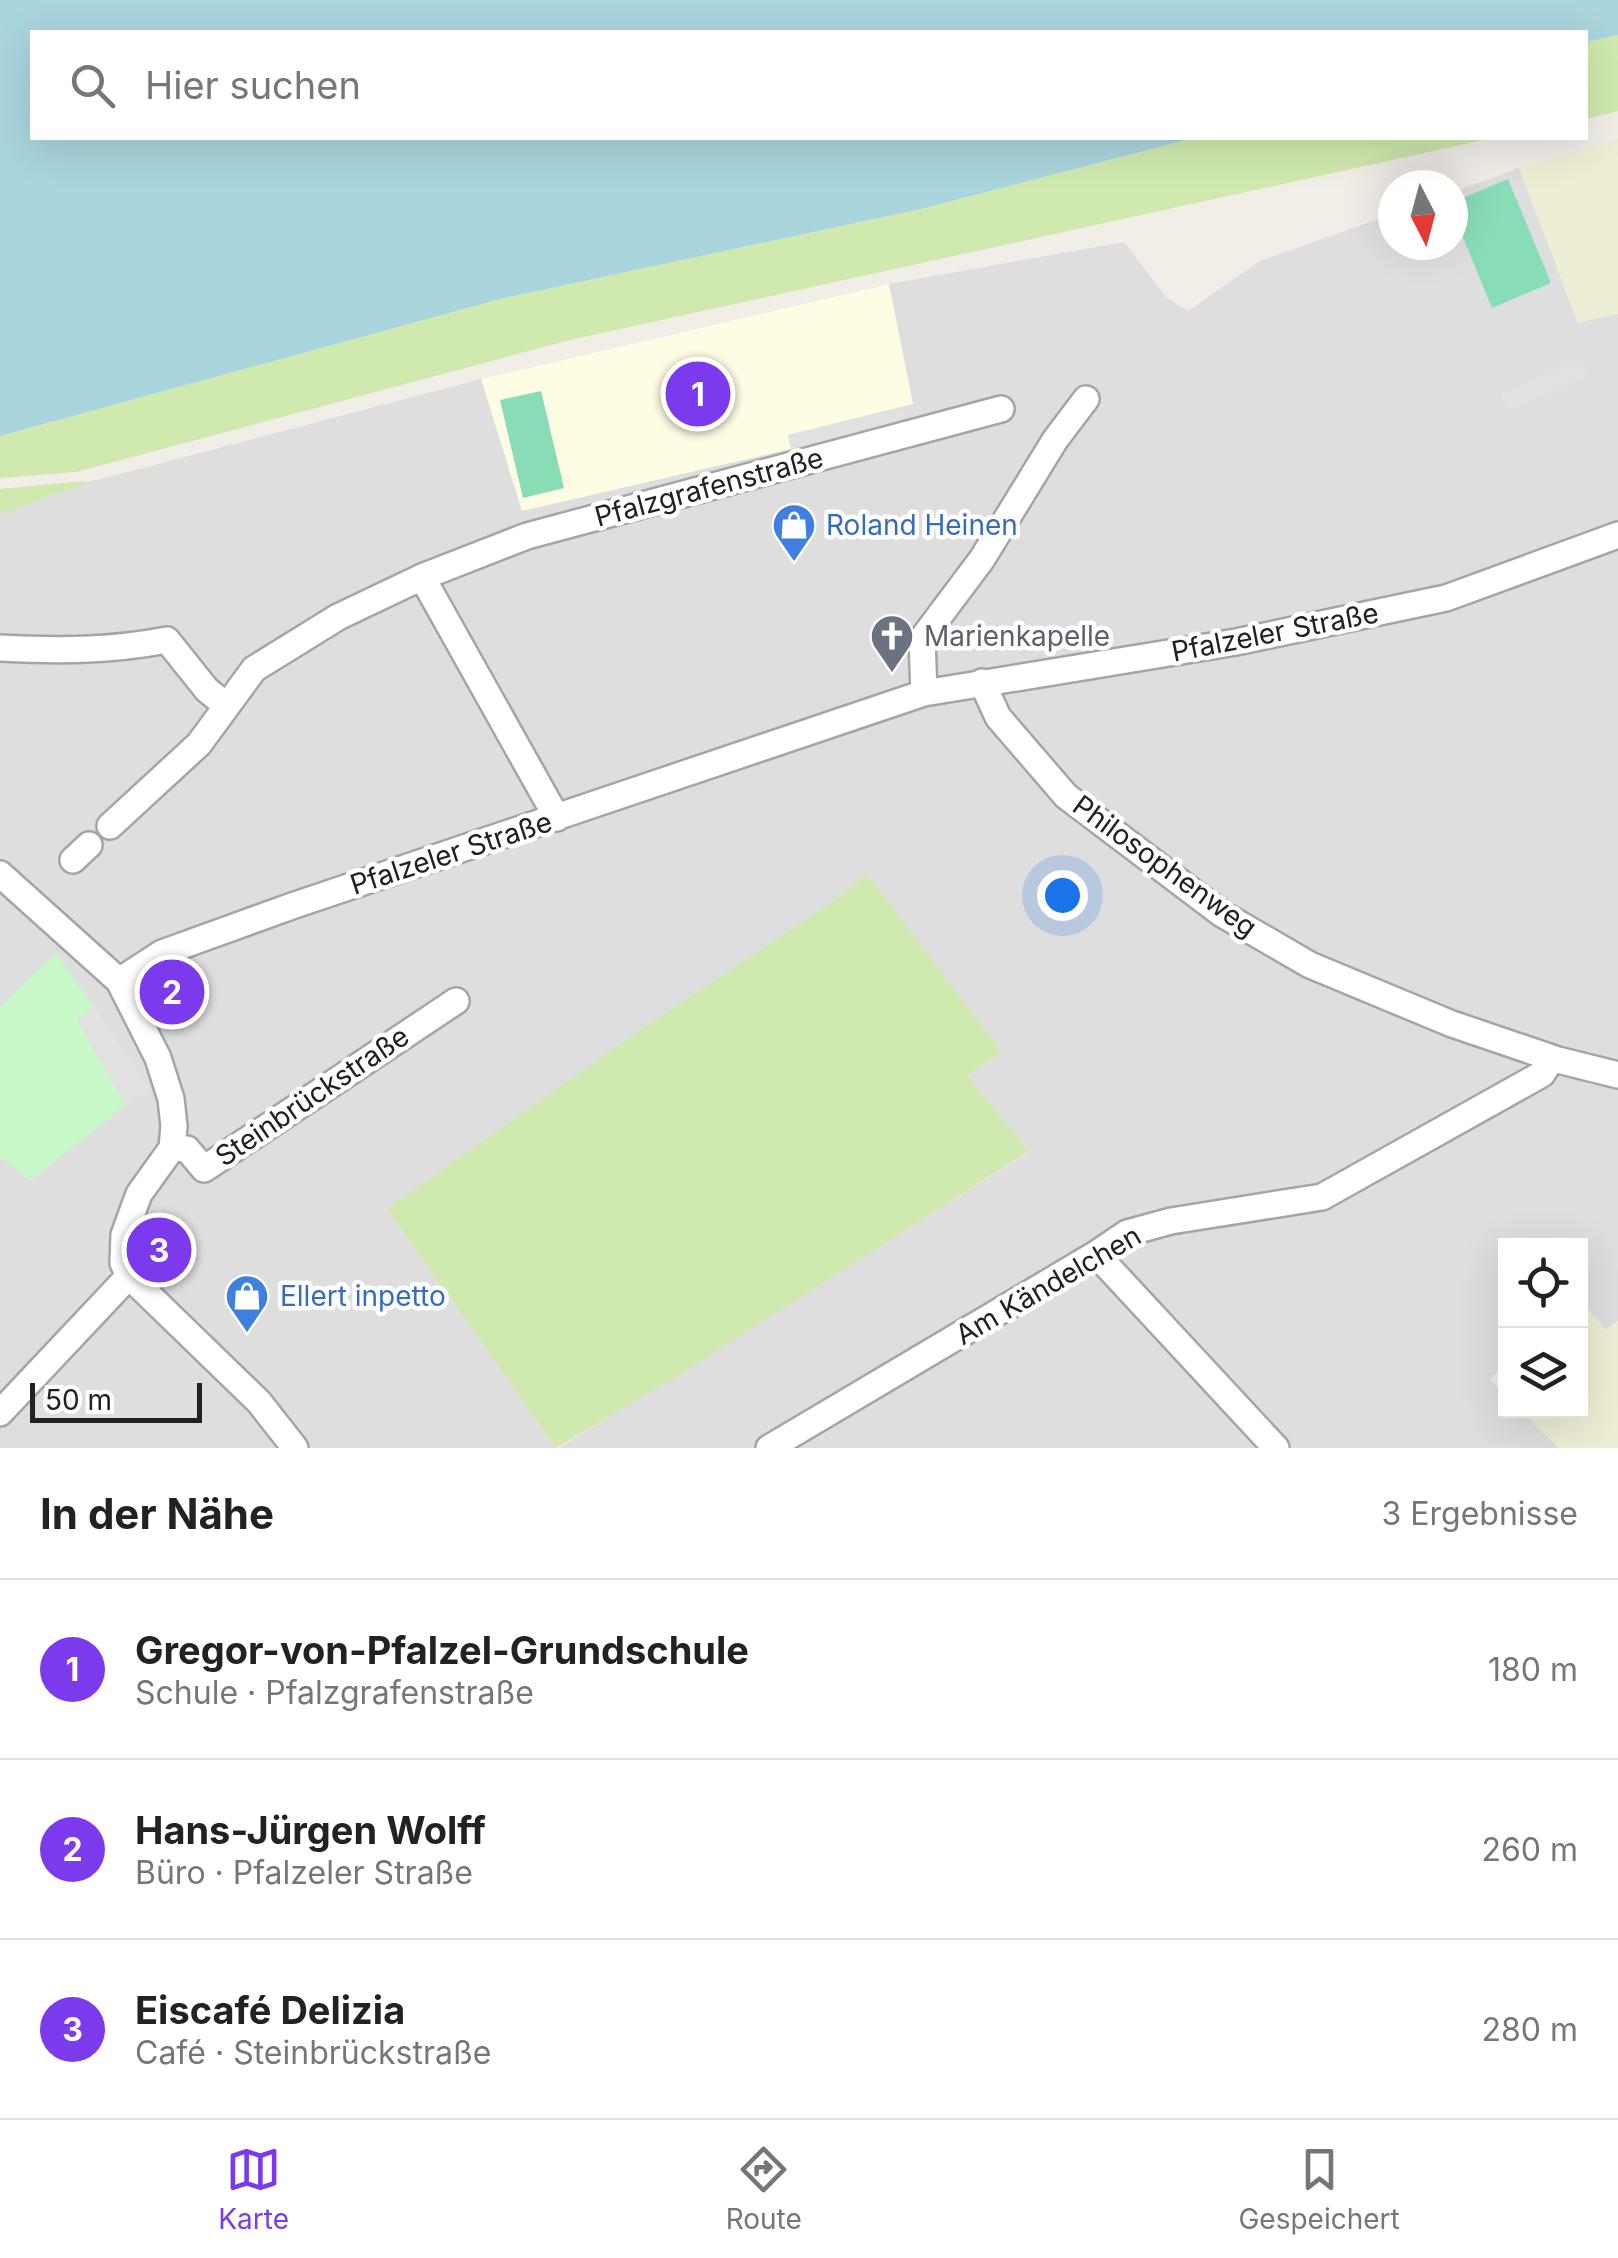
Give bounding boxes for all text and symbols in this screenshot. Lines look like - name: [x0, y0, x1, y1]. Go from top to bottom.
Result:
- search box: [30, 30, 1588, 140]
- icon: search: [65, 58, 120, 113]
- text: Hier suchen: [145, 62, 361, 108]
- north arrow: [1378, 170, 1468, 260]
- pin: 1: [666, 356, 730, 432]
- street label: Pfalzgrafenstraße: [591, 440, 827, 534]
- shop icon: Roland Heinen: [771, 502, 817, 563]
- place label: Roland Heinen: [826, 508, 1018, 542]
- street label: Pfalzeler Straße: [1169, 595, 1381, 669]
- church icon: Marienkapelle: [869, 613, 915, 674]
- place label: Marienkapelle: [924, 619, 1110, 653]
- street label: Philosophenweg: [1066, 788, 1264, 944]
- street label: Pfalzeler Straße: [346, 804, 556, 902]
- your location: [1037, 870, 1088, 921]
- pin: 2: [140, 954, 204, 1030]
- street label: Steinbrückstraße: [209, 1019, 415, 1173]
- pin: 3: [126, 1212, 192, 1288]
- street label: Am Kändelchen: [949, 1218, 1147, 1352]
- map controls: [1498, 1238, 1588, 1418]
- button: locate: [1498, 1238, 1588, 1328]
- shop icon: Ellert inpetto: [224, 1273, 270, 1334]
- place label: Ellert inpetto: [280, 1279, 446, 1313]
- button: layers: [1498, 1328, 1588, 1418]
- scale bar: [30, 1378, 202, 1422]
- text: 50 m: [45, 1383, 112, 1417]
- text: In der Nähe: [40, 1488, 274, 1539]
- text: 3 Ergebnisse: [1382, 1494, 1578, 1533]
- text: Gregor-von-Pfalzel-Grundschule: [135, 1627, 749, 1673]
- text: 1: [66, 1650, 79, 1689]
- text: 180 m: [1488, 1650, 1578, 1689]
- text: Schule · Pfalzgrafenstraße: [135, 1673, 534, 1712]
- text: Hans-Jürgen Wolff: [135, 1807, 486, 1853]
- text: 2: [62, 1830, 83, 1869]
- text: 260 m: [1481, 1830, 1578, 1869]
- text: Büro · Pfalzeler Straße: [135, 1853, 473, 1892]
- text: Eiscafé Delizia: [135, 1987, 405, 2033]
- text: 3: [62, 2010, 83, 2049]
- text: 280 m: [1481, 2010, 1578, 2049]
- text: Café · Steinbrückstraße: [135, 2033, 491, 2072]
- tab: Karte: [218, 2142, 289, 2236]
- tab: Route: [726, 2142, 802, 2236]
- tab: Gespeichert: [1238, 2142, 1400, 2236]

